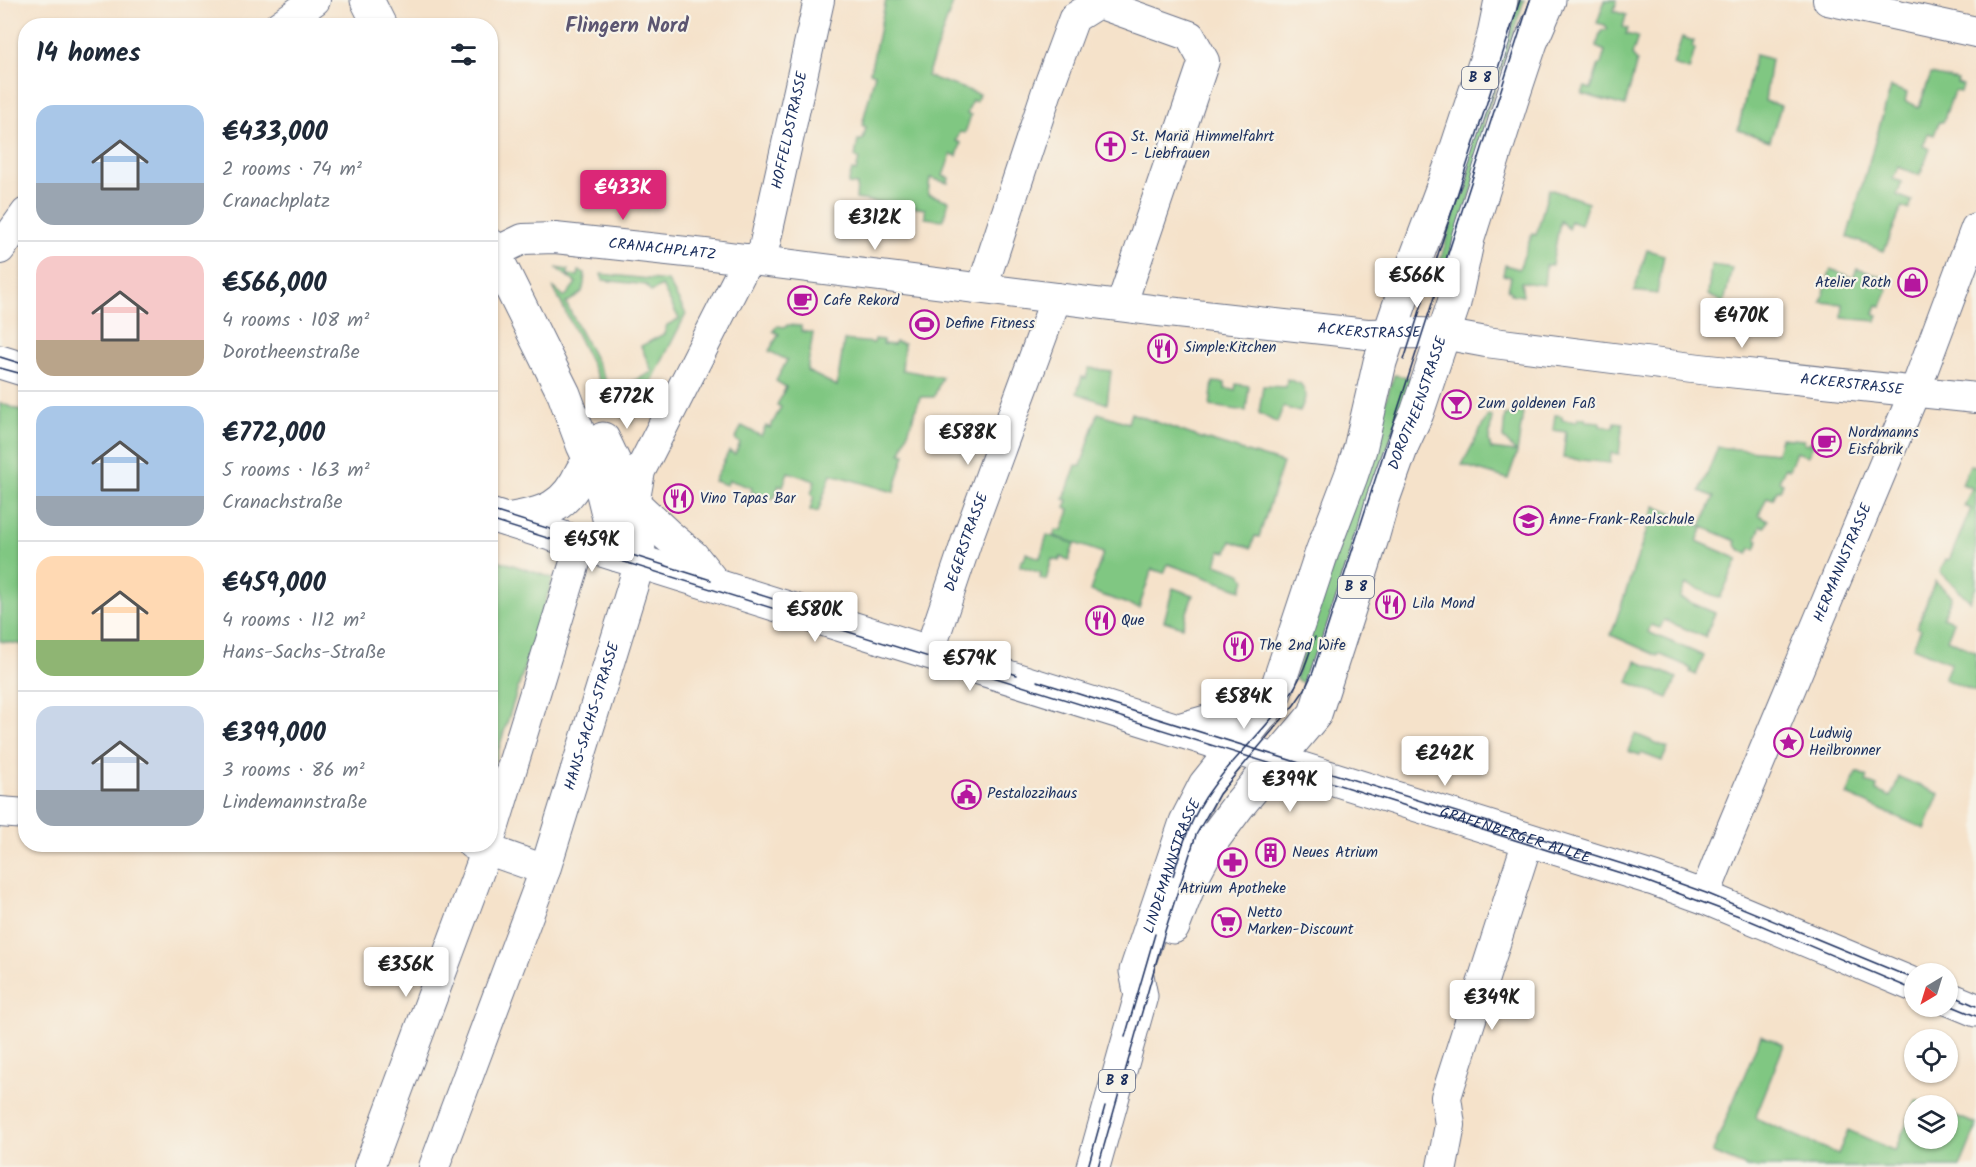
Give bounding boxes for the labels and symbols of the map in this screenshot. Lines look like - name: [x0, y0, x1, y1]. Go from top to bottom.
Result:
- district label: Flingern Nord: [565, 10, 689, 43]
- road number: B 8: [1462, 67, 1498, 89]
- street label: HOFFELDSTRASSE: [765, 68, 815, 191]
- place label: St. Mariä Himmelfahrt - Liebfrauen: [1131, 125, 1274, 166]
- church icon: St. Mariä Himmelfahrt - Liebfrauen: [1094, 130, 1126, 162]
- pin: €433K: [581, 170, 665, 221]
- pin: €312K: [833, 200, 917, 251]
- street label: CRANACHPLATZ: [607, 232, 717, 267]
- pin: €566K: [1375, 258, 1459, 309]
- shop icon: Atelier Roth: [1896, 267, 1928, 299]
- place label: Atelier Roth: [1815, 271, 1891, 295]
- cafe icon: Cafe Rekord: [786, 285, 818, 317]
- place label: Cafe Rekord: [823, 289, 900, 313]
- pin: €470K: [1700, 298, 1784, 349]
- sports icon: Define Fitness: [908, 308, 940, 340]
- place label: Define Fitness: [945, 312, 1035, 336]
- street label: ACKERSTRASSE: [1317, 317, 1422, 346]
- restaurant icon: Simple:Kitchen: [1147, 332, 1179, 364]
- street label: DOROTHEENSTRASSE: [1382, 332, 1454, 473]
- place label: Simple:Kitchen: [1184, 336, 1276, 360]
- street label: ACKERSTRASSE: [1799, 368, 1906, 402]
- pin: €772K: [585, 379, 669, 430]
- bar icon: Zum goldenen Faß: [1440, 388, 1472, 420]
- place label: Zum goldenen Faß: [1477, 392, 1596, 416]
- pin: €588K: [926, 415, 1010, 466]
- place label: Nordmanns Eisfabrik: [1848, 421, 1919, 462]
- cafe icon: Nordmanns Eisfabrik: [1811, 426, 1843, 458]
- restaurant icon: Vino Tapas Bar: [663, 483, 695, 515]
- place label: Vino Tapas Bar: [700, 487, 797, 511]
- street label: DEGERSTRASSE: [938, 488, 996, 595]
- street label: HERMANNSTRASSE: [1807, 498, 1879, 626]
- school or university icon: Anne-Frank-Realschule: [1512, 504, 1544, 536]
- place label: Anne-Frank-Realschule: [1549, 508, 1695, 532]
- pin: €459K: [550, 522, 634, 573]
- road number: B 8: [1338, 576, 1374, 598]
- restaurant icon: Lila Mond: [1375, 588, 1407, 620]
- pin: €580K: [773, 592, 857, 643]
- place label: Lila Mond: [1412, 592, 1475, 616]
- restaurant icon: Que: [1084, 605, 1116, 637]
- place label: Que: [1121, 609, 1145, 633]
- restaurant icon: The 2nd Wife: [1222, 630, 1254, 662]
- place label: The 2nd Wife: [1259, 634, 1346, 658]
- street label: HANS-SACHS-STRASSE: [558, 638, 627, 793]
- pin: €579K: [928, 641, 1012, 692]
- pin: €584K: [1202, 679, 1286, 730]
- place label: Ludwig Heilbronner: [1809, 722, 1881, 763]
- place icon: Ludwig Heilbronner: [1772, 727, 1804, 759]
- pin: €242K: [1403, 736, 1487, 787]
- pin: €399K: [1248, 762, 1332, 813]
- public building icon: Pestalozzihaus: [950, 778, 982, 810]
- place label: Pestalozzihaus: [987, 782, 1078, 806]
- street label: LINDEMANNSTRASSE: [1137, 794, 1208, 937]
- street label: GRAFENBERGER ALLEE: [1437, 801, 1595, 871]
- building icon: Neues Atrium: [1255, 837, 1287, 869]
- place label: Neues Atrium: [1292, 841, 1378, 865]
- pharmacy icon: Atrium Apotheke: [1217, 846, 1249, 878]
- place label: Atrium Apotheke: [1180, 877, 1286, 901]
- place label: Netto Marken-Discount: [1247, 901, 1354, 942]
- supermarket icon: Netto Marken-Discount: [1210, 906, 1242, 938]
- pin: €356K: [364, 947, 448, 998]
- north arrow: [1904, 963, 1958, 1017]
- pin: €349K: [1450, 980, 1534, 1031]
- road number: B 8: [1099, 1070, 1135, 1092]

